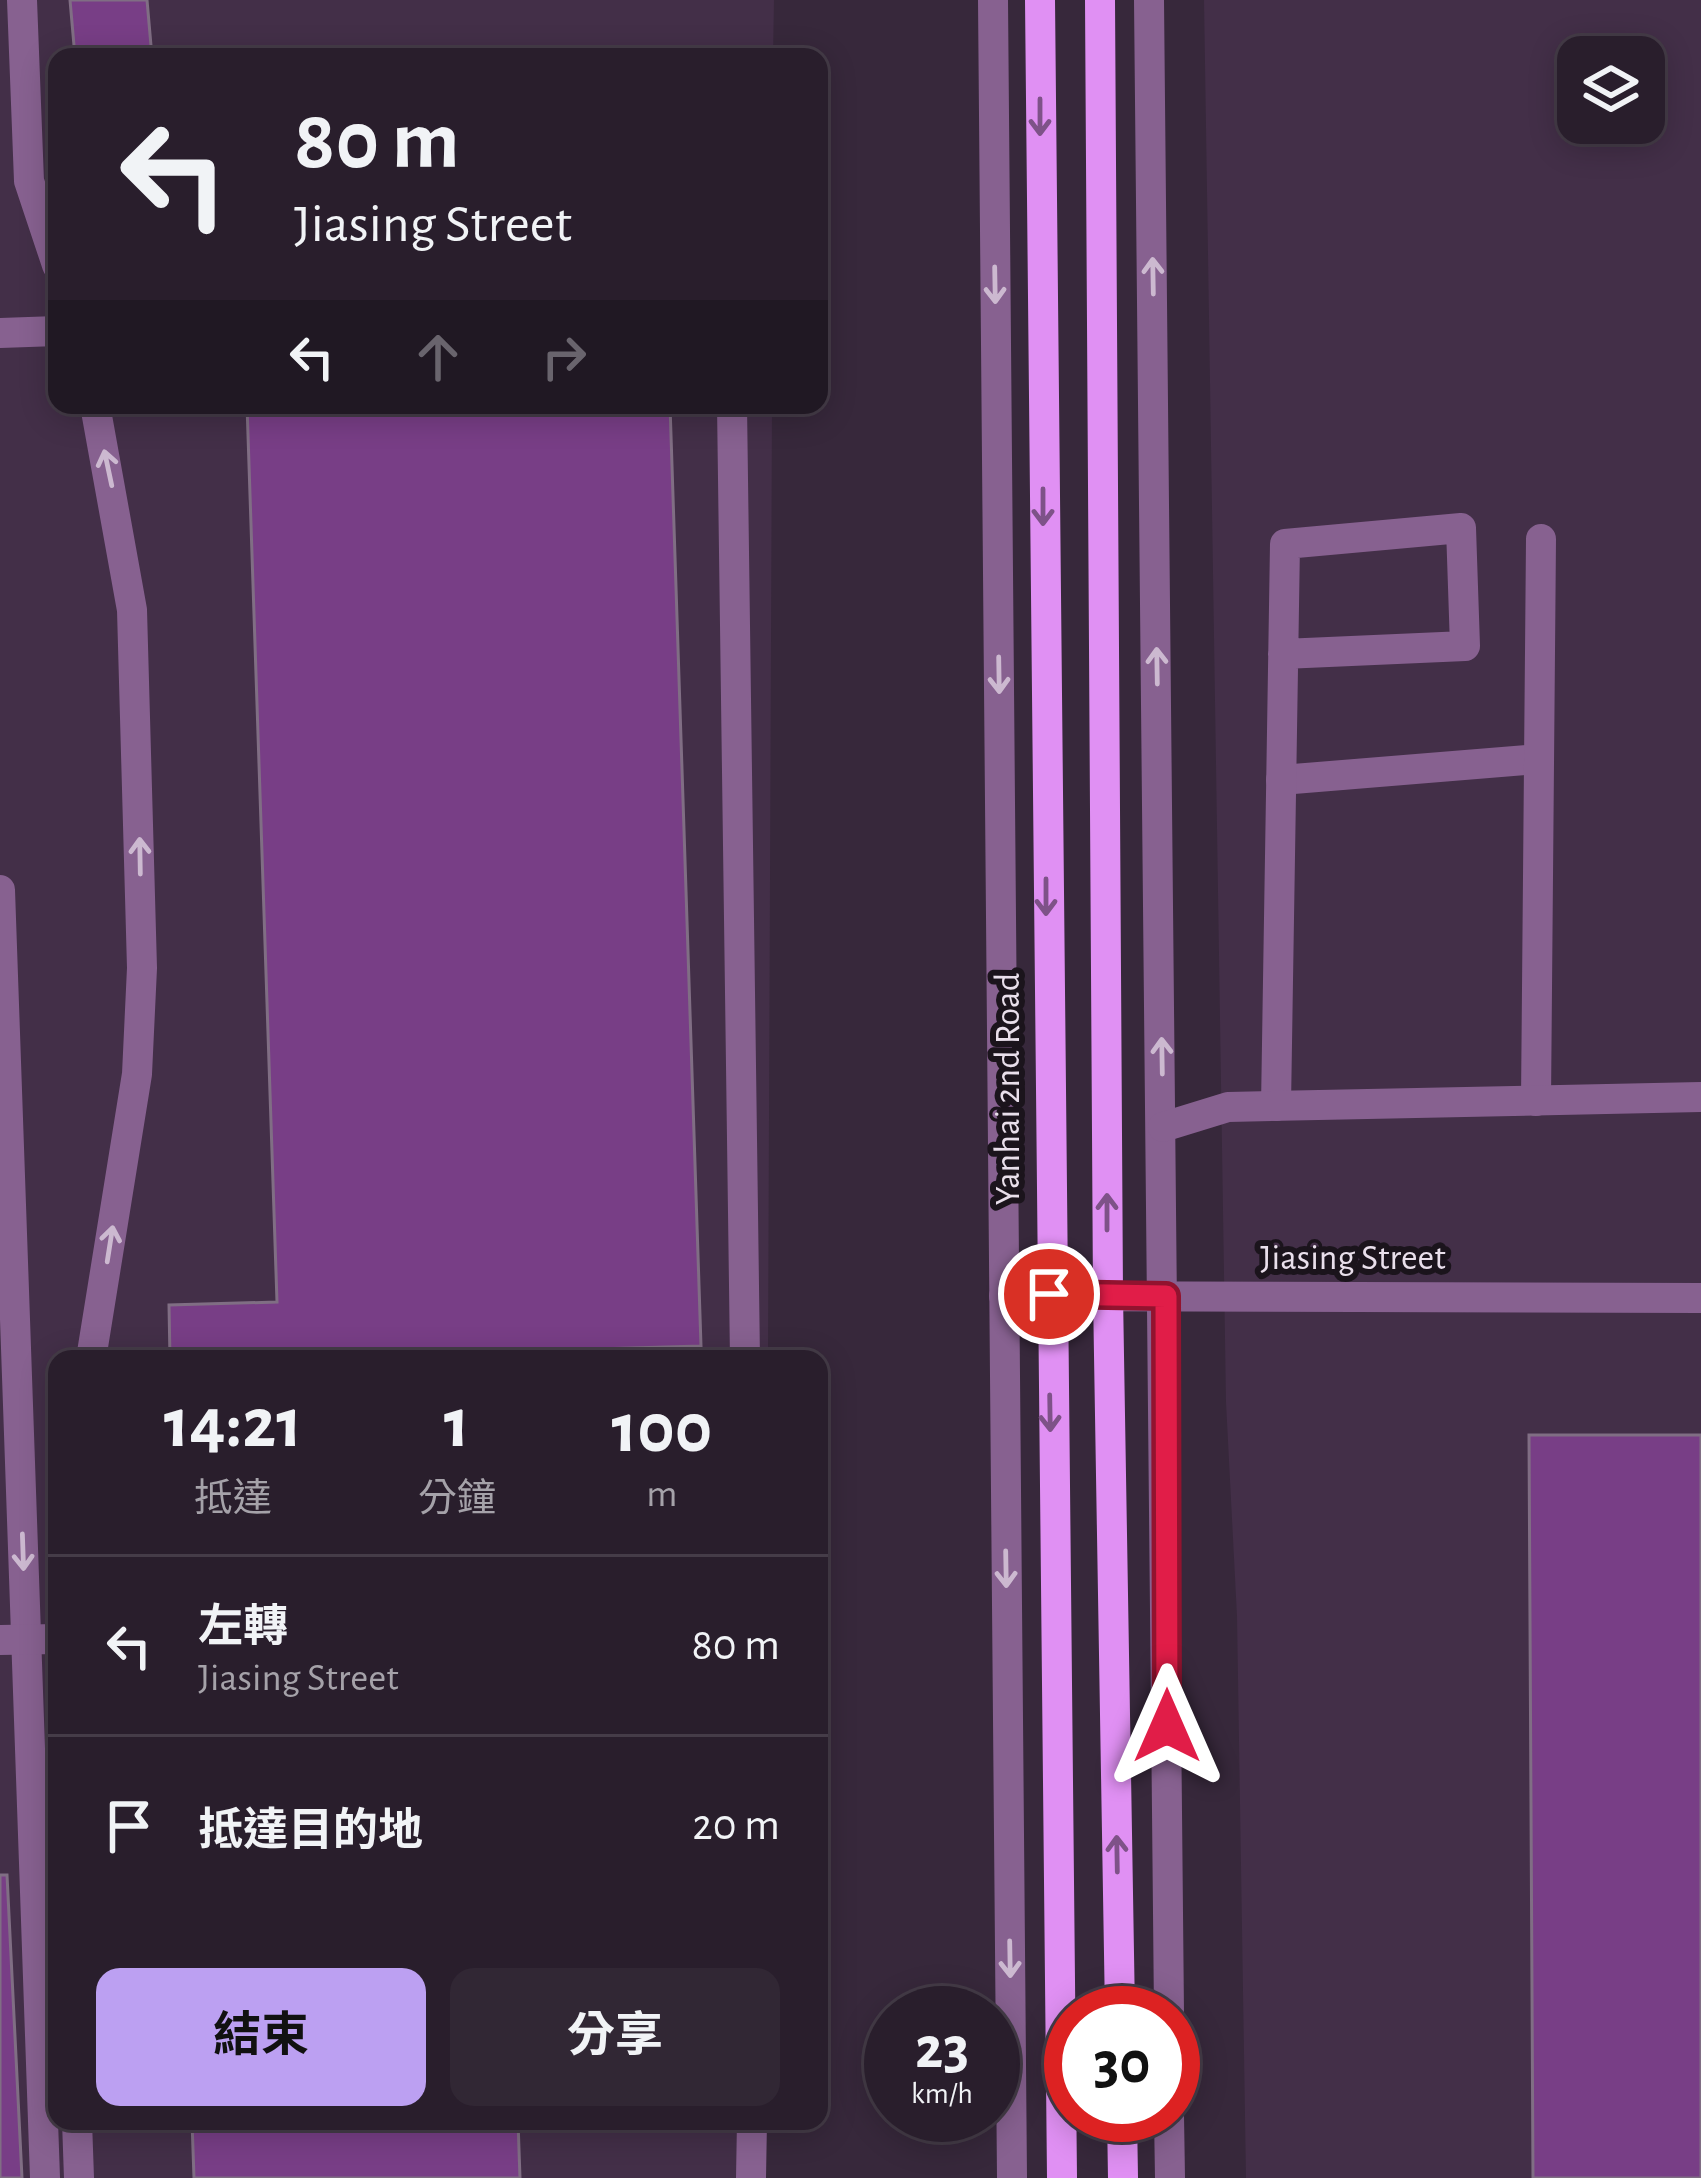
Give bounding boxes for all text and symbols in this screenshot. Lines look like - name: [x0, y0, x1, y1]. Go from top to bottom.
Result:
- map controls: [1557, 36, 1665, 144]
- button: layers: [1557, 36, 1665, 144]
- icon: left: [96, 96, 252, 252]
- one-way arrow: [1029, 97, 1052, 136]
- text: 80 m: [294, 100, 460, 184]
- text: Jiasing Street: [294, 198, 572, 252]
- one-way arrow: [1141, 257, 1164, 296]
- one-way arrow: [984, 265, 1006, 304]
- icon: left: [279, 324, 345, 390]
- icon: ahead: [405, 324, 471, 390]
- icon: right: [531, 324, 597, 390]
- one-way arrow: [95, 450, 118, 488]
- one-way arrow: [1032, 487, 1054, 526]
- one-way arrow: [1146, 647, 1169, 686]
- one-way arrow: [987, 655, 1010, 694]
- one-way arrow: [128, 837, 151, 876]
- one-way arrow: [1035, 877, 1057, 916]
- street label: Yanhai 2nd Road: [990, 973, 1026, 1205]
- one-way arrow: [1151, 1037, 1173, 1076]
- one-way arrow: [1096, 1193, 1119, 1232]
- one-way arrow: [99, 1225, 122, 1264]
- street label: Jiasing Street: [1260, 1240, 1446, 1276]
- pin: [998, 1243, 1100, 1345]
- icon: arrive: [1016, 1261, 1082, 1327]
- text: 14:21: [164, 1388, 302, 1460]
- text: 1: [444, 1388, 470, 1460]
- text: 100: [611, 1393, 712, 1465]
- one-way arrow: [1039, 1393, 1062, 1432]
- text: m: [646, 1475, 677, 1514]
- text: 抵達: [194, 1480, 272, 1519]
- text: 分鐘: [418, 1480, 496, 1519]
- one-way arrow: [12, 1532, 35, 1571]
- one-way arrow: [995, 1549, 1018, 1588]
- text: 左轉: [198, 1605, 288, 1650]
- icon: left: [96, 1613, 162, 1679]
- text: 80 m: [691, 1623, 780, 1668]
- text: Jiasing Street: [198, 1659, 399, 1698]
- position arrow: [1104, 1663, 1230, 1789]
- icon: arrive: [96, 1793, 162, 1859]
- text: 20 m: [692, 1803, 780, 1848]
- text: 抵達目的地: [198, 1809, 423, 1854]
- one-way arrow: [1106, 1835, 1129, 1874]
- one-way arrow: [999, 1939, 1021, 1978]
- button: 結束: [96, 1968, 426, 2106]
- button: 分享: [450, 1968, 780, 2106]
- speed limit sign: 30: [1044, 1986, 1200, 2142]
- text: 23: [915, 2019, 969, 2079]
- text: km/h: [911, 2079, 973, 2109]

